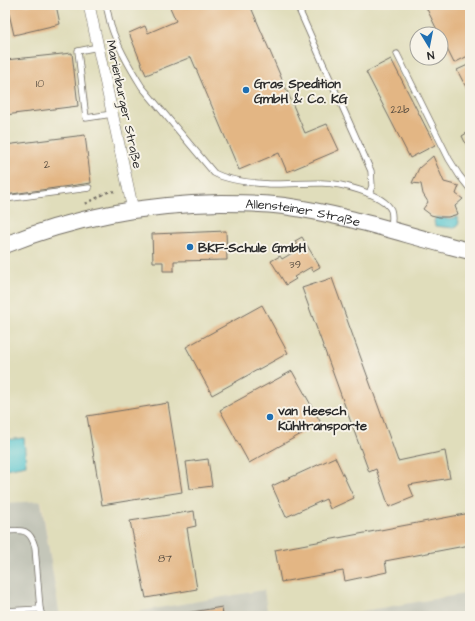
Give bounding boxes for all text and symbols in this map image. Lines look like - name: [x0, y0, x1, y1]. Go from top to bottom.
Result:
- north arrow: [409, 26, 449, 66]
- street label: Marienburger Straße: [101, 38, 146, 170]
- text: N: [426, 47, 435, 63]
- place label: Gras Spedition GmbH & Co. KG: [254, 75, 348, 108]
- house number: 10: [36, 76, 44, 91]
- marker: Gras Spedition GmbH & Co. KG: [241, 85, 251, 95]
- house number: 22b: [391, 102, 409, 117]
- house number: 2: [44, 157, 51, 172]
- street label: Allensteiner Straße: [245, 195, 362, 231]
- place label: BKF-Schule GmbH: [198, 239, 306, 257]
- marker: BKF-Schule GmbH: [185, 242, 195, 252]
- house number: 39: [289, 257, 301, 272]
- place label: van Heesch Kühltransporte: [278, 402, 367, 436]
- marker: van Heesch Kühltransporte: [265, 412, 275, 422]
- house number: 87: [158, 551, 172, 566]

